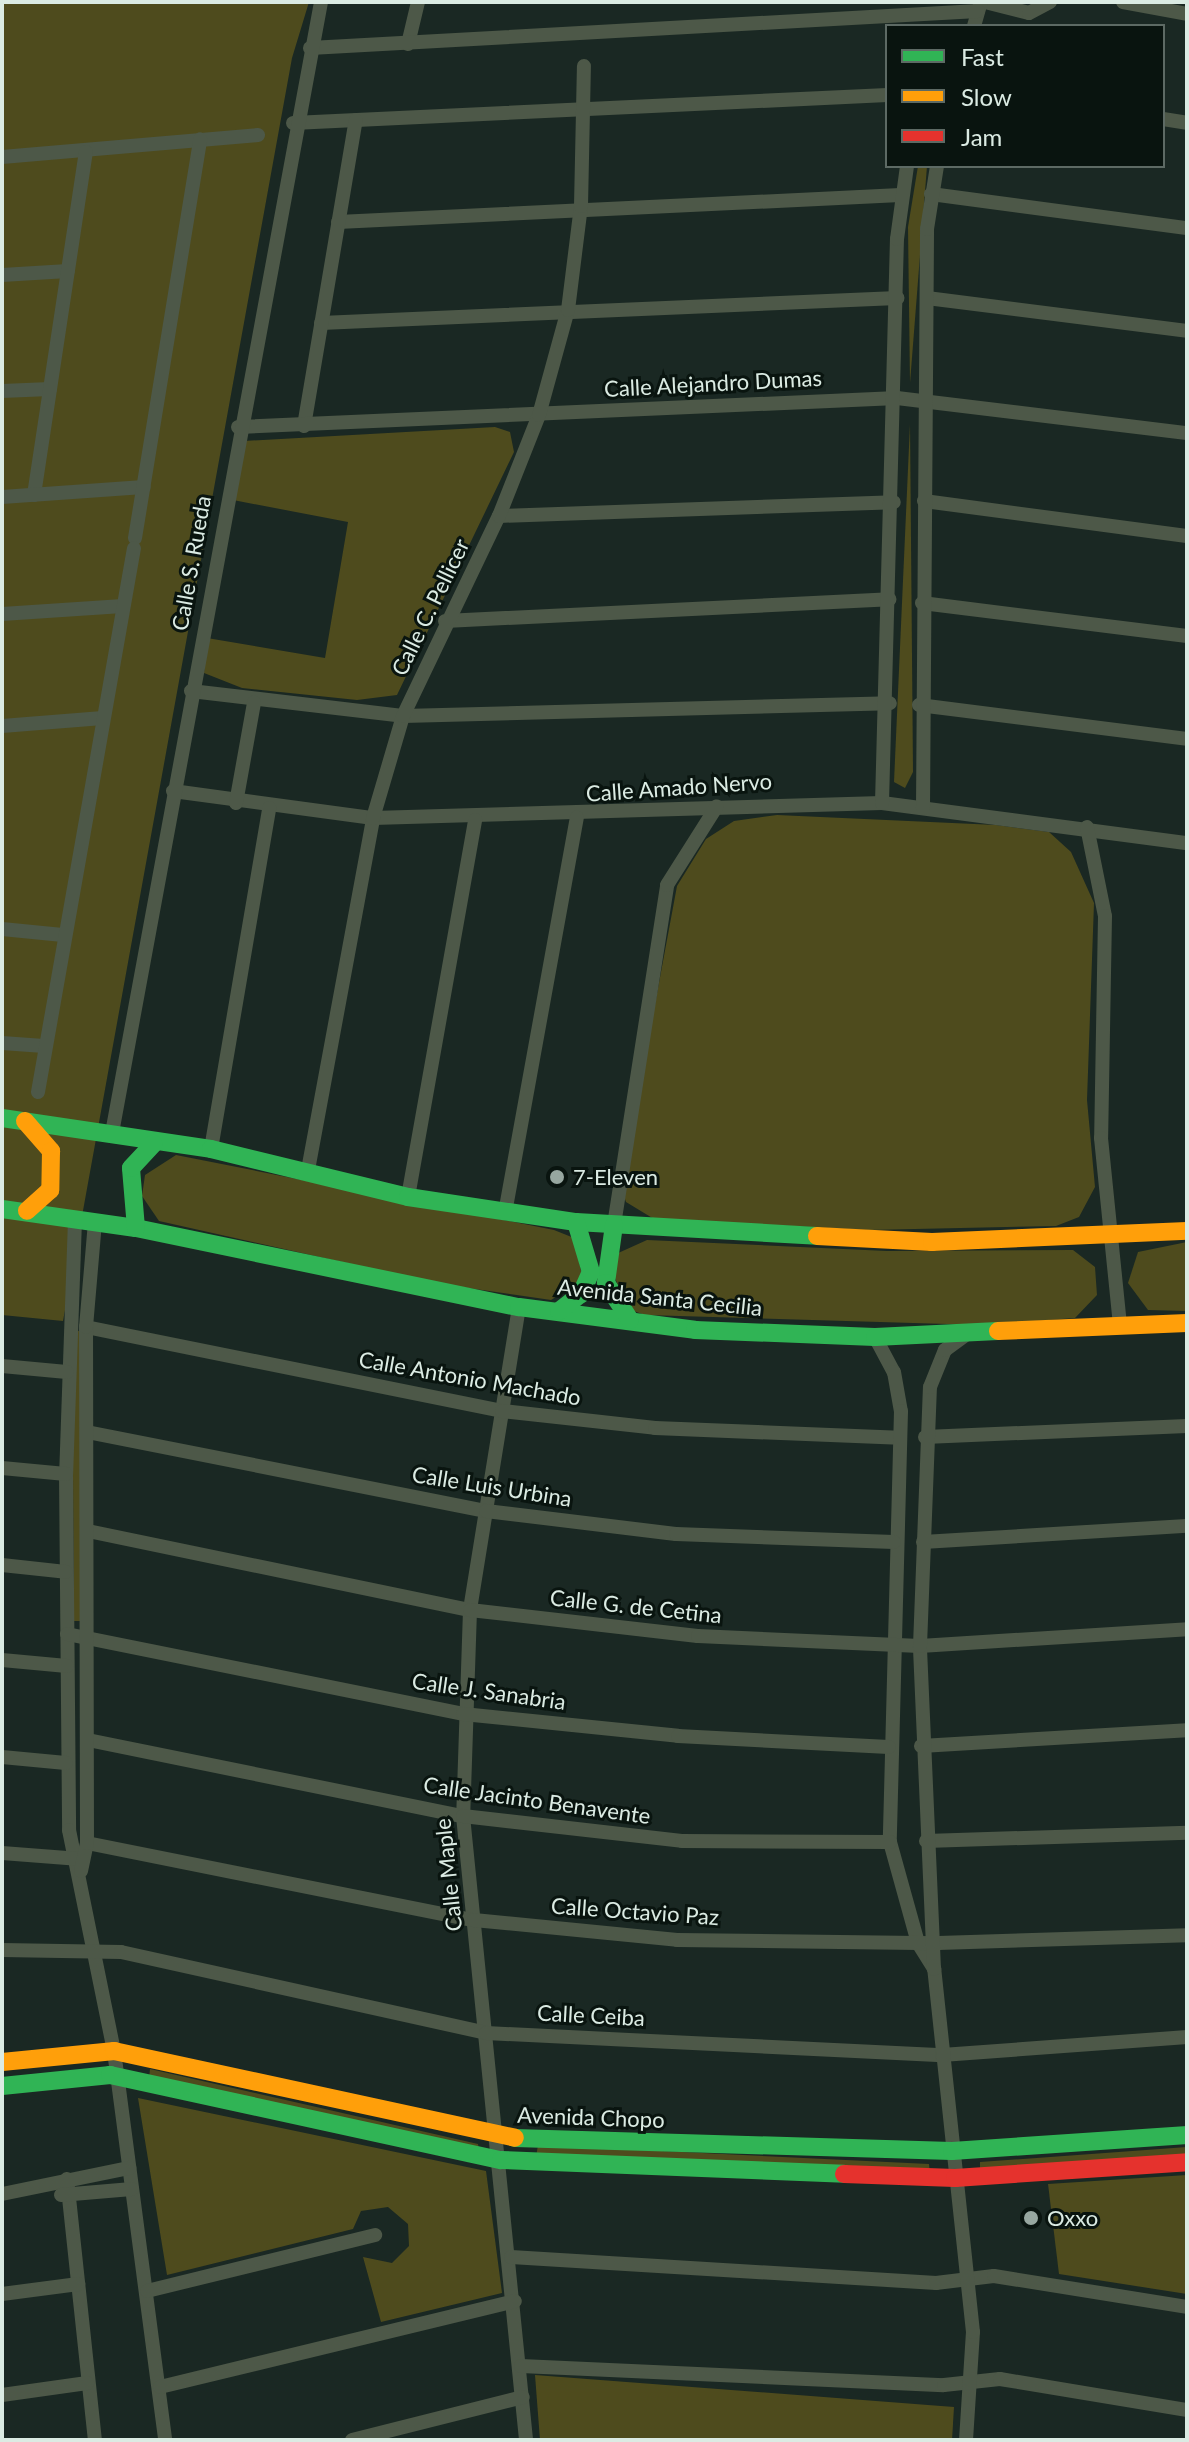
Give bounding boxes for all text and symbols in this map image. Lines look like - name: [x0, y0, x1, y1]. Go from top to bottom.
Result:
- legend: [885, 24, 1165, 168]
- text: Fast: [961, 42, 1004, 71]
- text: Slow: [961, 82, 1012, 111]
- text: Jam: [961, 122, 1002, 151]
- street label: Calle Alejandro Dumas: [603, 364, 823, 402]
- street label: Calle S. Rueda: [166, 494, 216, 632]
- street label: Calle C. Pellicer: [386, 534, 474, 680]
- street label: Calle Amado Nervo: [585, 767, 773, 807]
- place label: 7-Eleven: [573, 1164, 658, 1190]
- marker: 7-Eleven: [548, 1168, 566, 1186]
- street label: Avenida Santa Cecilia: [556, 1273, 764, 1321]
- street label: Calle Antonio Machado: [357, 1345, 583, 1411]
- street label: Calle Luis Urbina: [410, 1460, 574, 1512]
- street label: Calle G. de Cetina: [549, 1584, 723, 1628]
- street label: Calle J. Sanabria: [410, 1667, 568, 1715]
- street label: Calle Jacinto Benavente: [421, 1771, 653, 1829]
- street label: Calle Maple: [429, 1817, 467, 1933]
- street label: Calle Octavio Paz: [550, 1892, 720, 1930]
- street label: Calle Ceiba: [536, 1999, 646, 2031]
- street label: Avenida Chopo: [517, 2101, 665, 2133]
- place label: Oxxo: [1047, 2205, 1098, 2231]
- marker: Oxxo: [1022, 2209, 1040, 2227]

